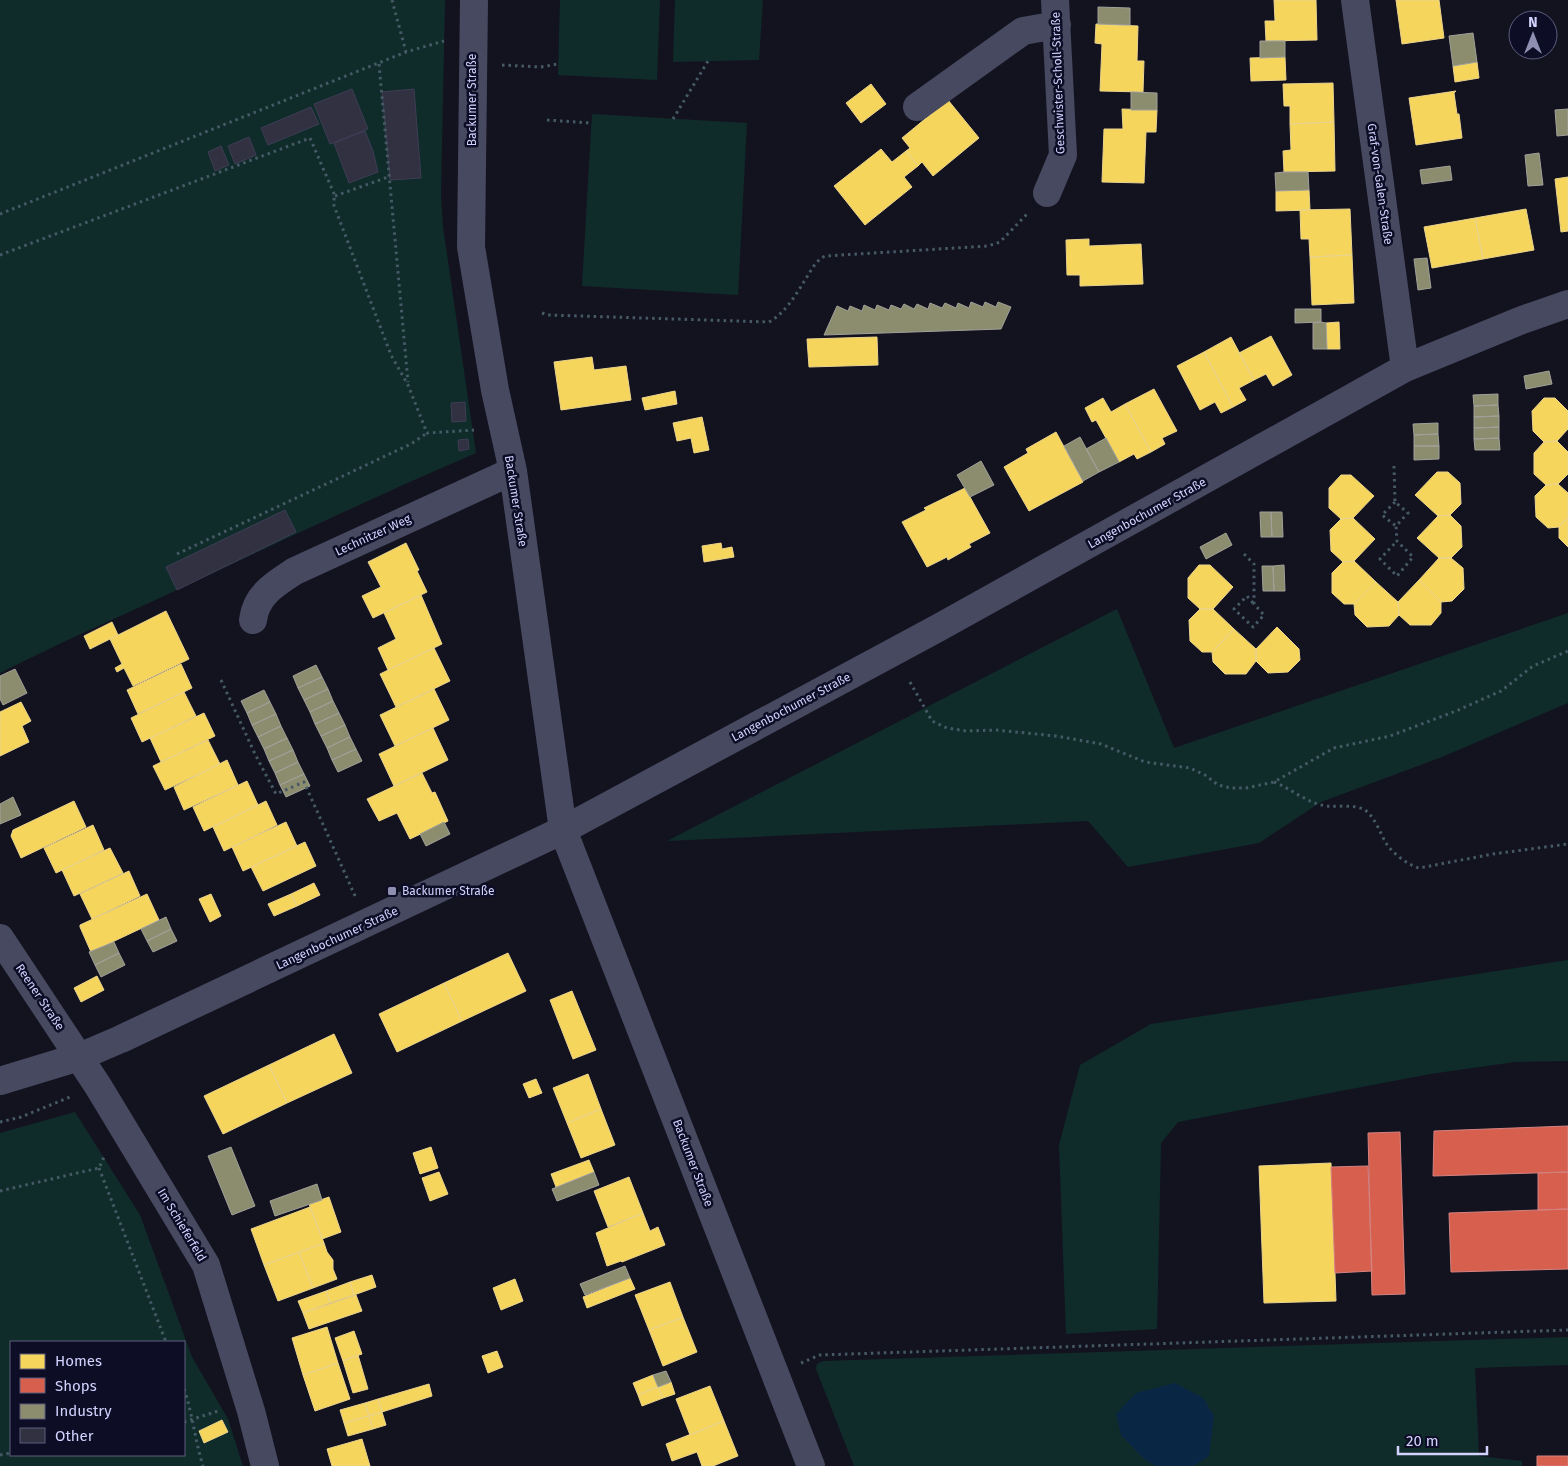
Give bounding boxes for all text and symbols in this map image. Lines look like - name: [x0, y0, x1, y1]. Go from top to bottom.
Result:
- north arrow: [1508, 10, 1558, 60]
- street label: Geschwister-Scholl-Straße: [1049, 12, 1067, 154]
- text: N: [1528, 14, 1538, 31]
- street label: Backumer Straße: [465, 54, 479, 146]
- street label: Graf-von-Galen-Straße: [1365, 123, 1395, 245]
- street label: Backumer Straße: [502, 454, 530, 548]
- street label: Langenbochumer Straße: [1086, 475, 1208, 551]
- street label: Lechnitzer Weg: [333, 511, 414, 559]
- street label: Langenbochumer Straße: [729, 670, 853, 744]
- place label: Backumer Straße: [402, 884, 495, 898]
- marker: Backumer Straße: [386, 885, 398, 897]
- street label: Langenbochumer Straße: [274, 904, 400, 972]
- street label: Reener Straße: [13, 961, 67, 1033]
- street label: Backumer Straße: [670, 1117, 716, 1209]
- street label: Im Schieferfeld: [155, 1186, 209, 1264]
- legend: [10, 1341, 185, 1456]
- text: Homes: [55, 1352, 102, 1370]
- text: Shops: [55, 1377, 97, 1395]
- text: Industry: [55, 1402, 112, 1420]
- scale bar: [1398, 1424, 1487, 1456]
- text: Other: [55, 1427, 94, 1445]
- text: 20 m: [1406, 1432, 1439, 1450]

